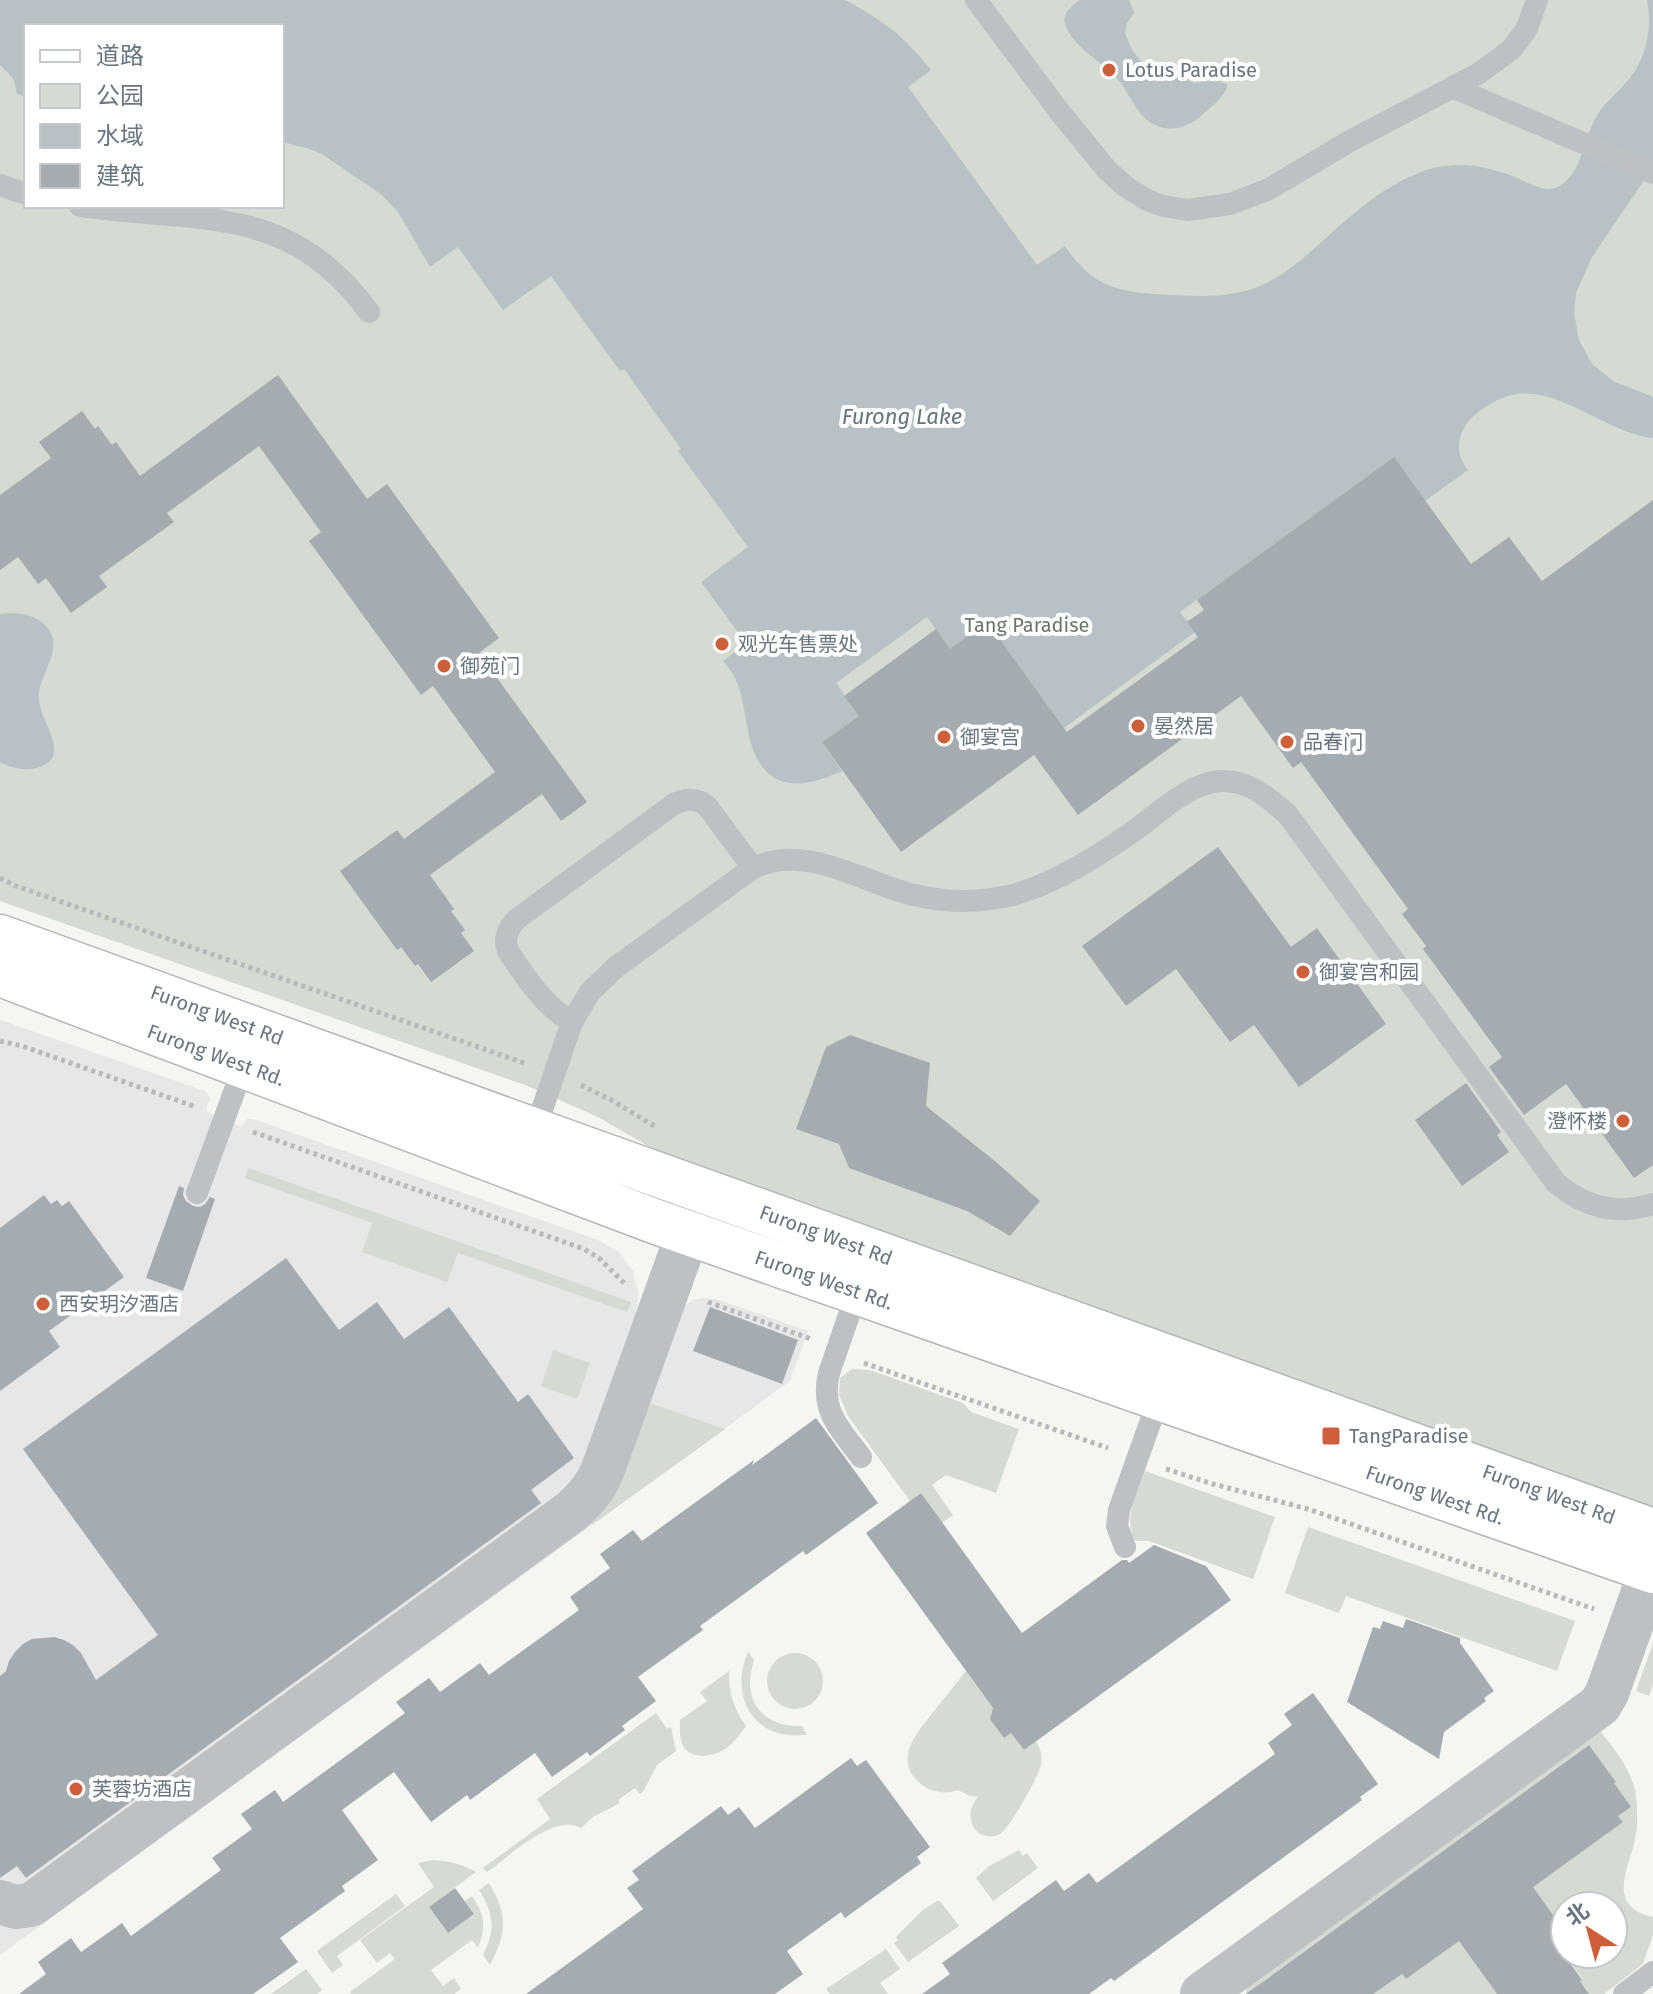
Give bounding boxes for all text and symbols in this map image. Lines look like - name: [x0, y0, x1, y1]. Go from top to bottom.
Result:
- legend: [24, 24, 284, 208]
- text: 道路: [96, 42, 144, 70]
- place label: Lotus Paradise: [1125, 58, 1257, 82]
- marker: Lotus Paradise: [1100, 61, 1118, 79]
- text: 公园: [96, 82, 144, 110]
- text: 水域: [96, 122, 144, 150]
- text: 建筑: [96, 162, 144, 190]
- water label: Furong Lake: [842, 403, 962, 430]
- park label: Tang Paradise: [965, 613, 1089, 637]
- place label: 观光车售票处: [738, 632, 858, 656]
- marker: 观光车售票处: [713, 635, 731, 653]
- place label: 御苑门: [460, 654, 520, 678]
- marker: 御苑门: [435, 657, 453, 675]
- place label: 晏然居: [1154, 714, 1214, 738]
- marker: 晏然居: [1129, 717, 1147, 735]
- place label: 御宴宫: [960, 725, 1020, 749]
- marker: 御宴宫: [935, 728, 953, 746]
- place label: 品春门: [1303, 730, 1363, 754]
- marker: 品春门: [1278, 733, 1296, 751]
- place label: 御宴宫和园: [1319, 960, 1419, 984]
- marker: 御宴宫和园: [1294, 963, 1312, 981]
- street label: Furong West Rd: [147, 980, 287, 1050]
- street label: Furong West Rd.: [144, 1019, 288, 1091]
- place label: 澄怀楼: [1547, 1109, 1607, 1133]
- marker: 澄怀楼: [1614, 1112, 1632, 1130]
- street label: Furong West Rd: [756, 1200, 896, 1270]
- street label: Furong West Rd.: [752, 1245, 896, 1315]
- place label: 西安玥汐酒店: [59, 1292, 179, 1316]
- marker: 西安玥汐酒店: [34, 1295, 52, 1313]
- place label: TangParadise: [1349, 1424, 1468, 1448]
- marker: TangParadise: [1320, 1425, 1342, 1447]
- street label: Furong West Rd: [1479, 1459, 1619, 1529]
- street label: Furong West Rd.: [1363, 1460, 1507, 1530]
- place label: 芙蓉坊酒店: [92, 1777, 192, 1801]
- marker: 芙蓉坊酒店: [67, 1780, 85, 1798]
- north arrow: [1549, 1890, 1629, 1970]
- text: 北: [1561, 1897, 1594, 1932]

